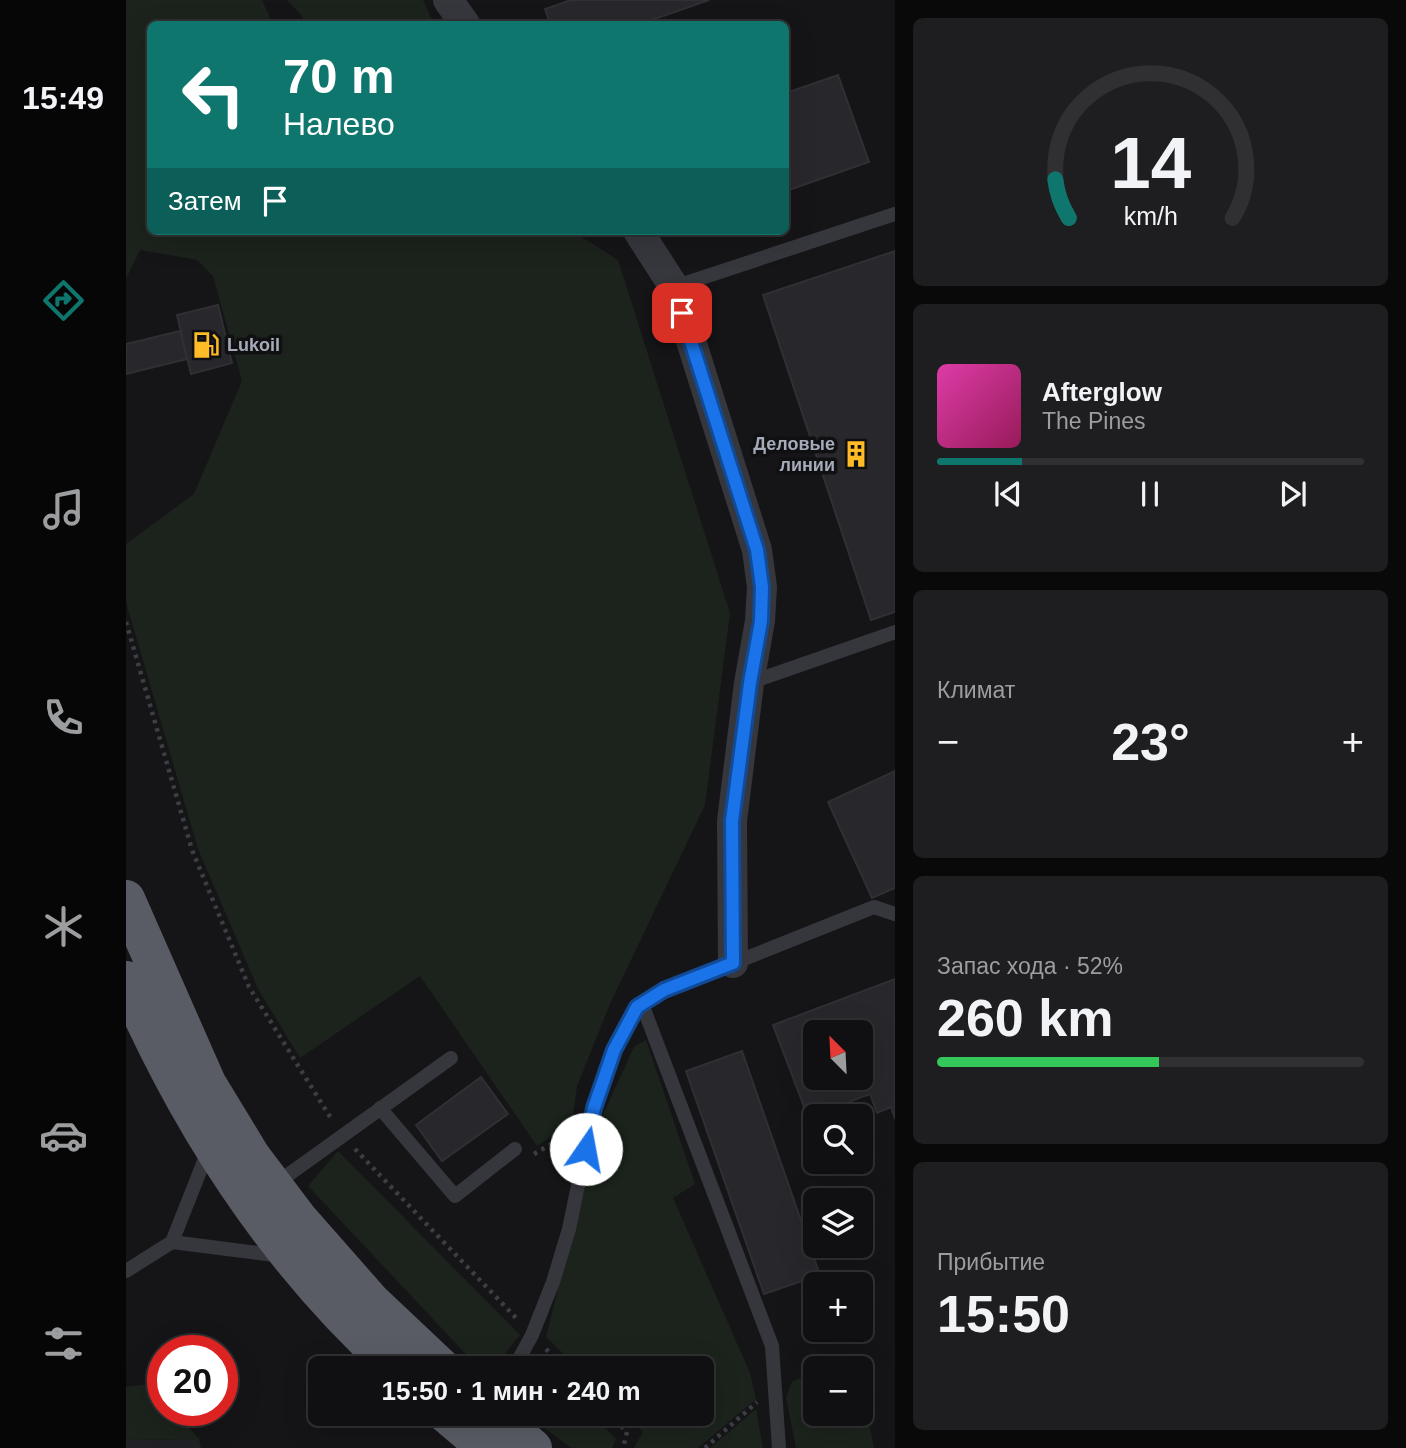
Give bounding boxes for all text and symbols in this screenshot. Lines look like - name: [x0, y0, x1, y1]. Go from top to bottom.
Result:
- icon: left: [168, 49, 259, 140]
- text: 70 m: [283, 49, 395, 103]
- text: 15:49: [22, 80, 104, 116]
- text: Налево: [283, 106, 395, 142]
- text: 14: [1110, 122, 1191, 203]
- icon: arrive: [256, 182, 294, 220]
- text: Затем: [168, 186, 242, 216]
- text: km/h: [1123, 202, 1178, 230]
- icon: directions: [39, 276, 88, 325]
- pin: [652, 283, 712, 343]
- icon: arrive: [663, 294, 701, 332]
- fuel station icon: Lukoil: [191, 330, 221, 360]
- place label: Lukoil: [227, 335, 280, 355]
- text: Afterglow: [1042, 377, 1162, 407]
- text: The Pines: [1042, 408, 1146, 434]
- place label: Деловые линии: [753, 434, 835, 475]
- building icon: Деловые линии: [841, 439, 871, 469]
- icon: previous: [989, 475, 1027, 513]
- icon: pause: [1131, 475, 1169, 513]
- icon: next: [1274, 475, 1312, 513]
- icon: music: [39, 485, 88, 534]
- text: Климат: [937, 677, 1015, 703]
- icon: phone: [39, 693, 88, 742]
- text: 23°: [1111, 713, 1190, 771]
- text: −: [937, 721, 959, 763]
- text: +: [1342, 721, 1364, 763]
- icon: climate: [39, 902, 88, 951]
- text: Запас хода · 52%: [937, 953, 1123, 979]
- text: 260 km: [937, 989, 1113, 1047]
- north arrow: [803, 1020, 873, 1090]
- map controls: [803, 1020, 873, 1426]
- button: search: [803, 1104, 873, 1174]
- icon: car: [39, 1111, 88, 1160]
- position arrow: [549, 1112, 623, 1186]
- button: layers: [803, 1188, 873, 1258]
- text: Прибытие: [937, 1249, 1045, 1275]
- button: +: [803, 1272, 873, 1342]
- text: 15:50: [937, 1285, 1070, 1343]
- icon: filters: [39, 1319, 88, 1368]
- speed limit sign: 20: [147, 1335, 238, 1426]
- button: −: [803, 1356, 873, 1426]
- text: 15:50 · 1 мин · 240 m: [381, 1376, 641, 1406]

